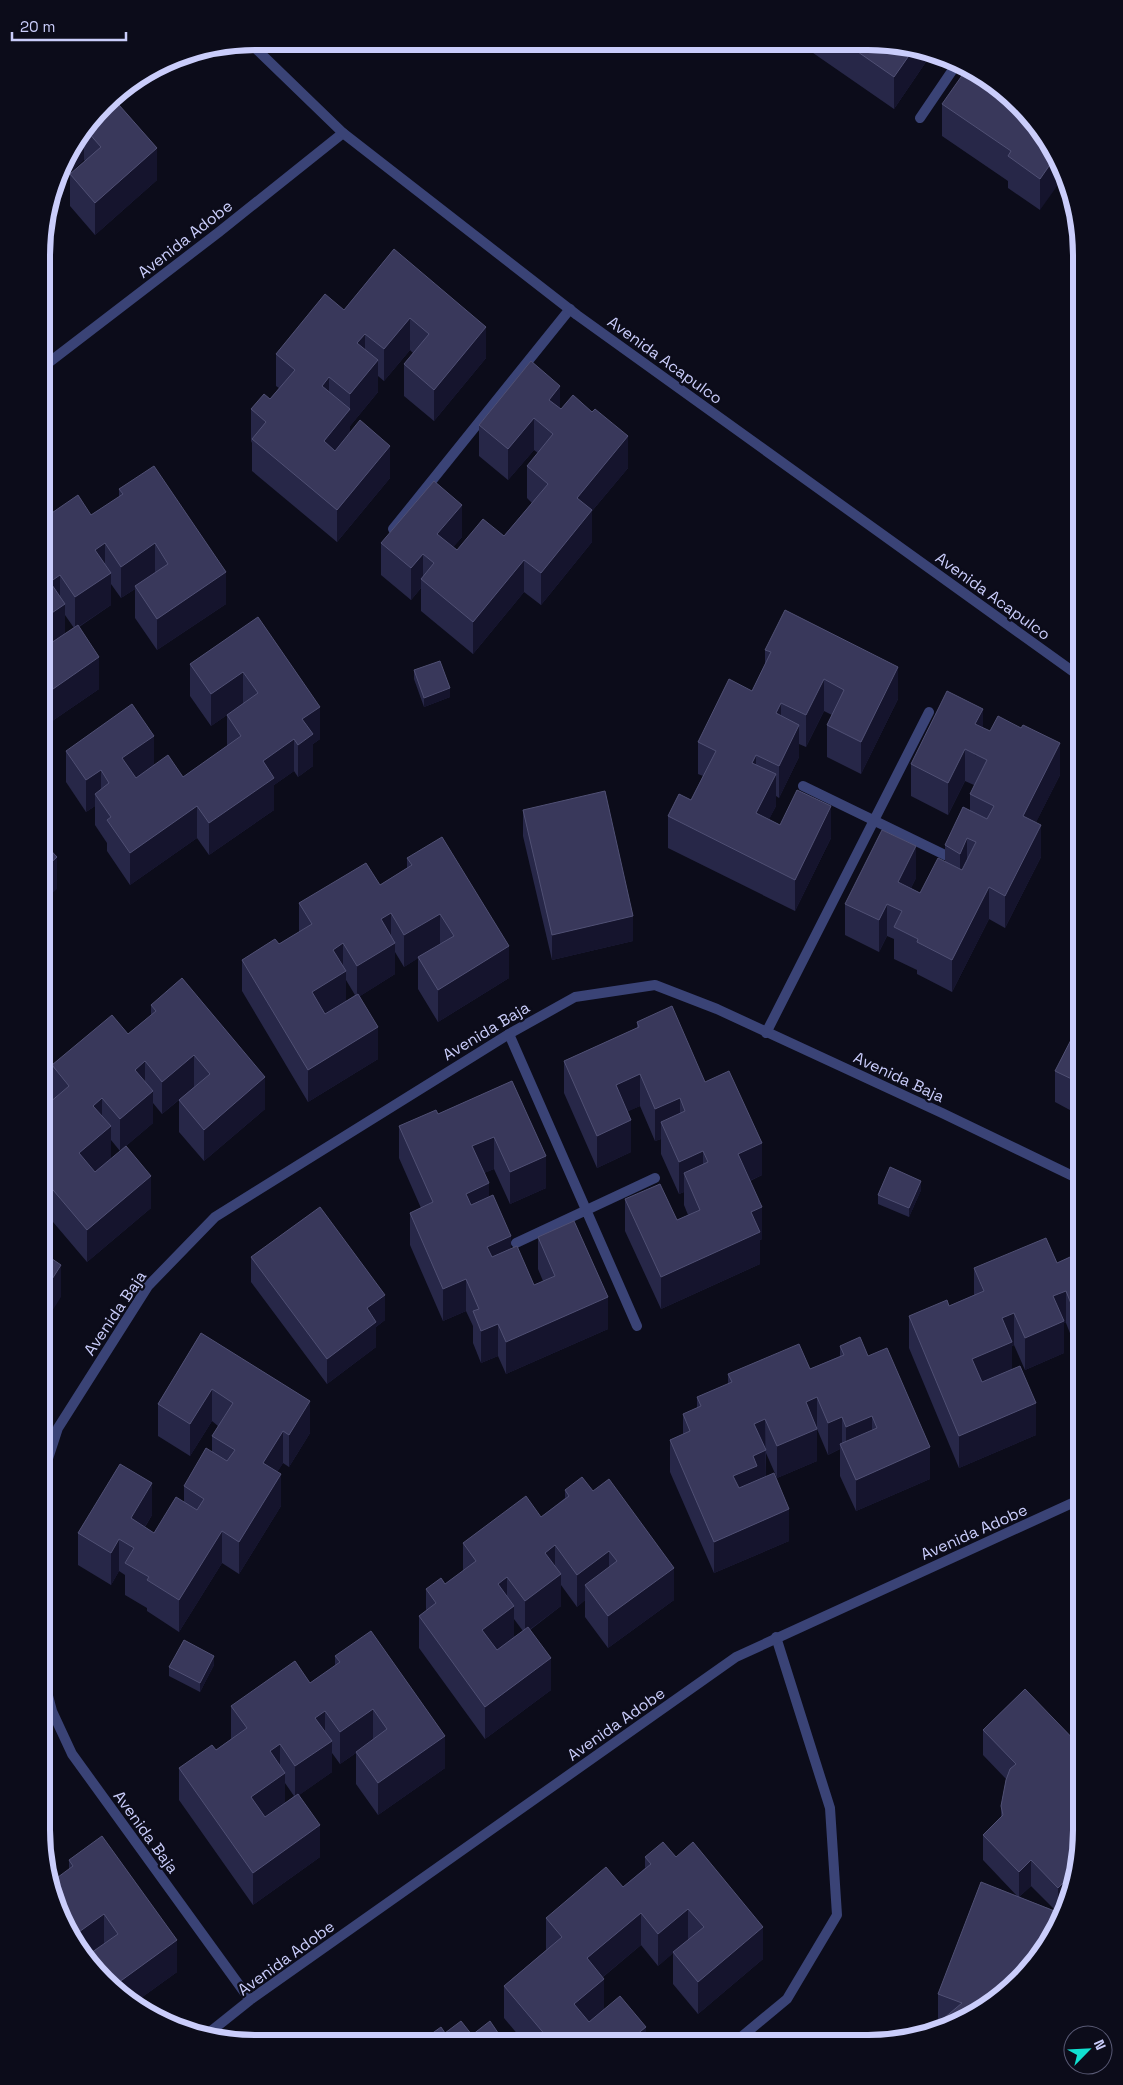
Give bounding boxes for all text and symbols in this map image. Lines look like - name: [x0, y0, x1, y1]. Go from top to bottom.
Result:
- scale bar: [12, 10, 126, 42]
- text: 20 m: [20, 17, 55, 36]
- street label: Avenida Adobe: [133, 195, 237, 283]
- street label: Avenida Acapulco: [603, 311, 727, 409]
- street label: Avenida Acapulco: [931, 547, 1055, 645]
- street label: Avenida Baja: [439, 997, 533, 1065]
- street label: Avenida Baja: [850, 1047, 948, 1107]
- street label: Avenida Baja: [79, 1267, 151, 1359]
- street label: Avenida Adobe: [917, 1499, 1031, 1565]
- street label: Avenida Adobe: [563, 1682, 669, 1766]
- street label: Avenida Baja: [109, 1786, 183, 1878]
- street label: Avenida Adobe: [233, 1916, 339, 2000]
- north arrow: [1063, 2025, 1113, 2075]
- text: N: [1090, 2037, 1110, 2053]

